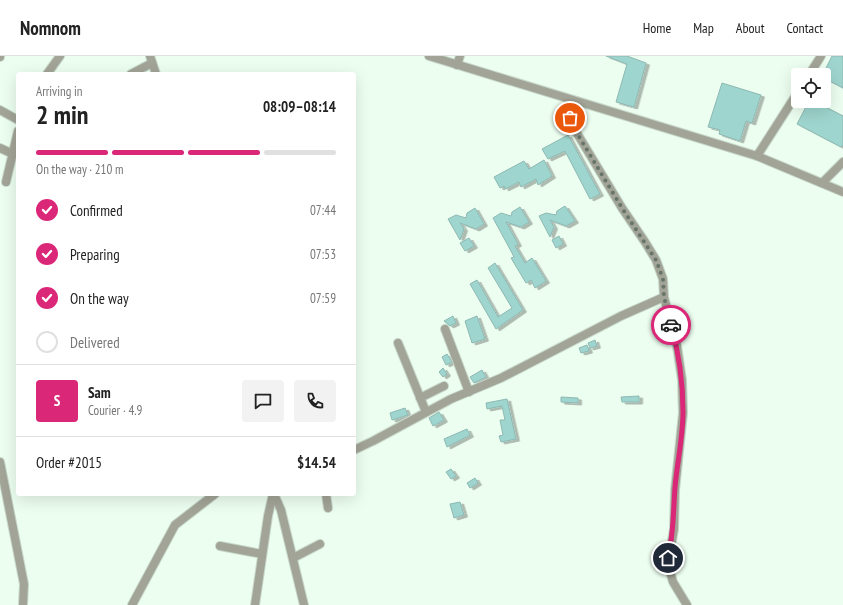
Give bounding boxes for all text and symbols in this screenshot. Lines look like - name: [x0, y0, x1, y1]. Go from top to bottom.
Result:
- text: Nomnom: [20, 16, 81, 40]
- text: Home: [643, 19, 671, 37]
- text: Map: [693, 19, 714, 37]
- text: About: [736, 19, 765, 37]
- text: Contact: [787, 19, 823, 37]
- map controls: [791, 68, 831, 108]
- button: locate: [791, 68, 831, 108]
- text: Arriving in: [36, 83, 83, 100]
- text: 08:09–08:14: [263, 97, 336, 116]
- text: 2 min: [36, 98, 89, 131]
- pin: [553, 101, 587, 135]
- icon: bag: [559, 107, 581, 129]
- text: On the way · 210 m: [36, 161, 123, 178]
- icon: check: [36, 199, 58, 221]
- text: Confirmed: [70, 201, 123, 220]
- text: 07:44: [310, 202, 336, 219]
- icon: check: [36, 243, 58, 265]
- text: Preparing: [70, 245, 120, 264]
- text: 07:53: [310, 246, 336, 263]
- icon: check: [36, 287, 58, 309]
- text: On the way: [70, 289, 129, 308]
- text: 07:59: [310, 290, 336, 307]
- courier: [651, 305, 691, 345]
- icon: car: [660, 314, 682, 336]
- text: Delivered: [70, 333, 120, 352]
- button: chat: [242, 380, 284, 422]
- button: phone: [294, 380, 336, 422]
- text: Sam: [88, 383, 111, 402]
- text: S: [54, 391, 60, 410]
- text: Courier · 4.9: [88, 402, 142, 419]
- text: Order #2015: [36, 453, 102, 472]
- text: $14.54: [297, 453, 336, 472]
- pin: [651, 541, 685, 575]
- icon: home: [657, 547, 679, 569]

